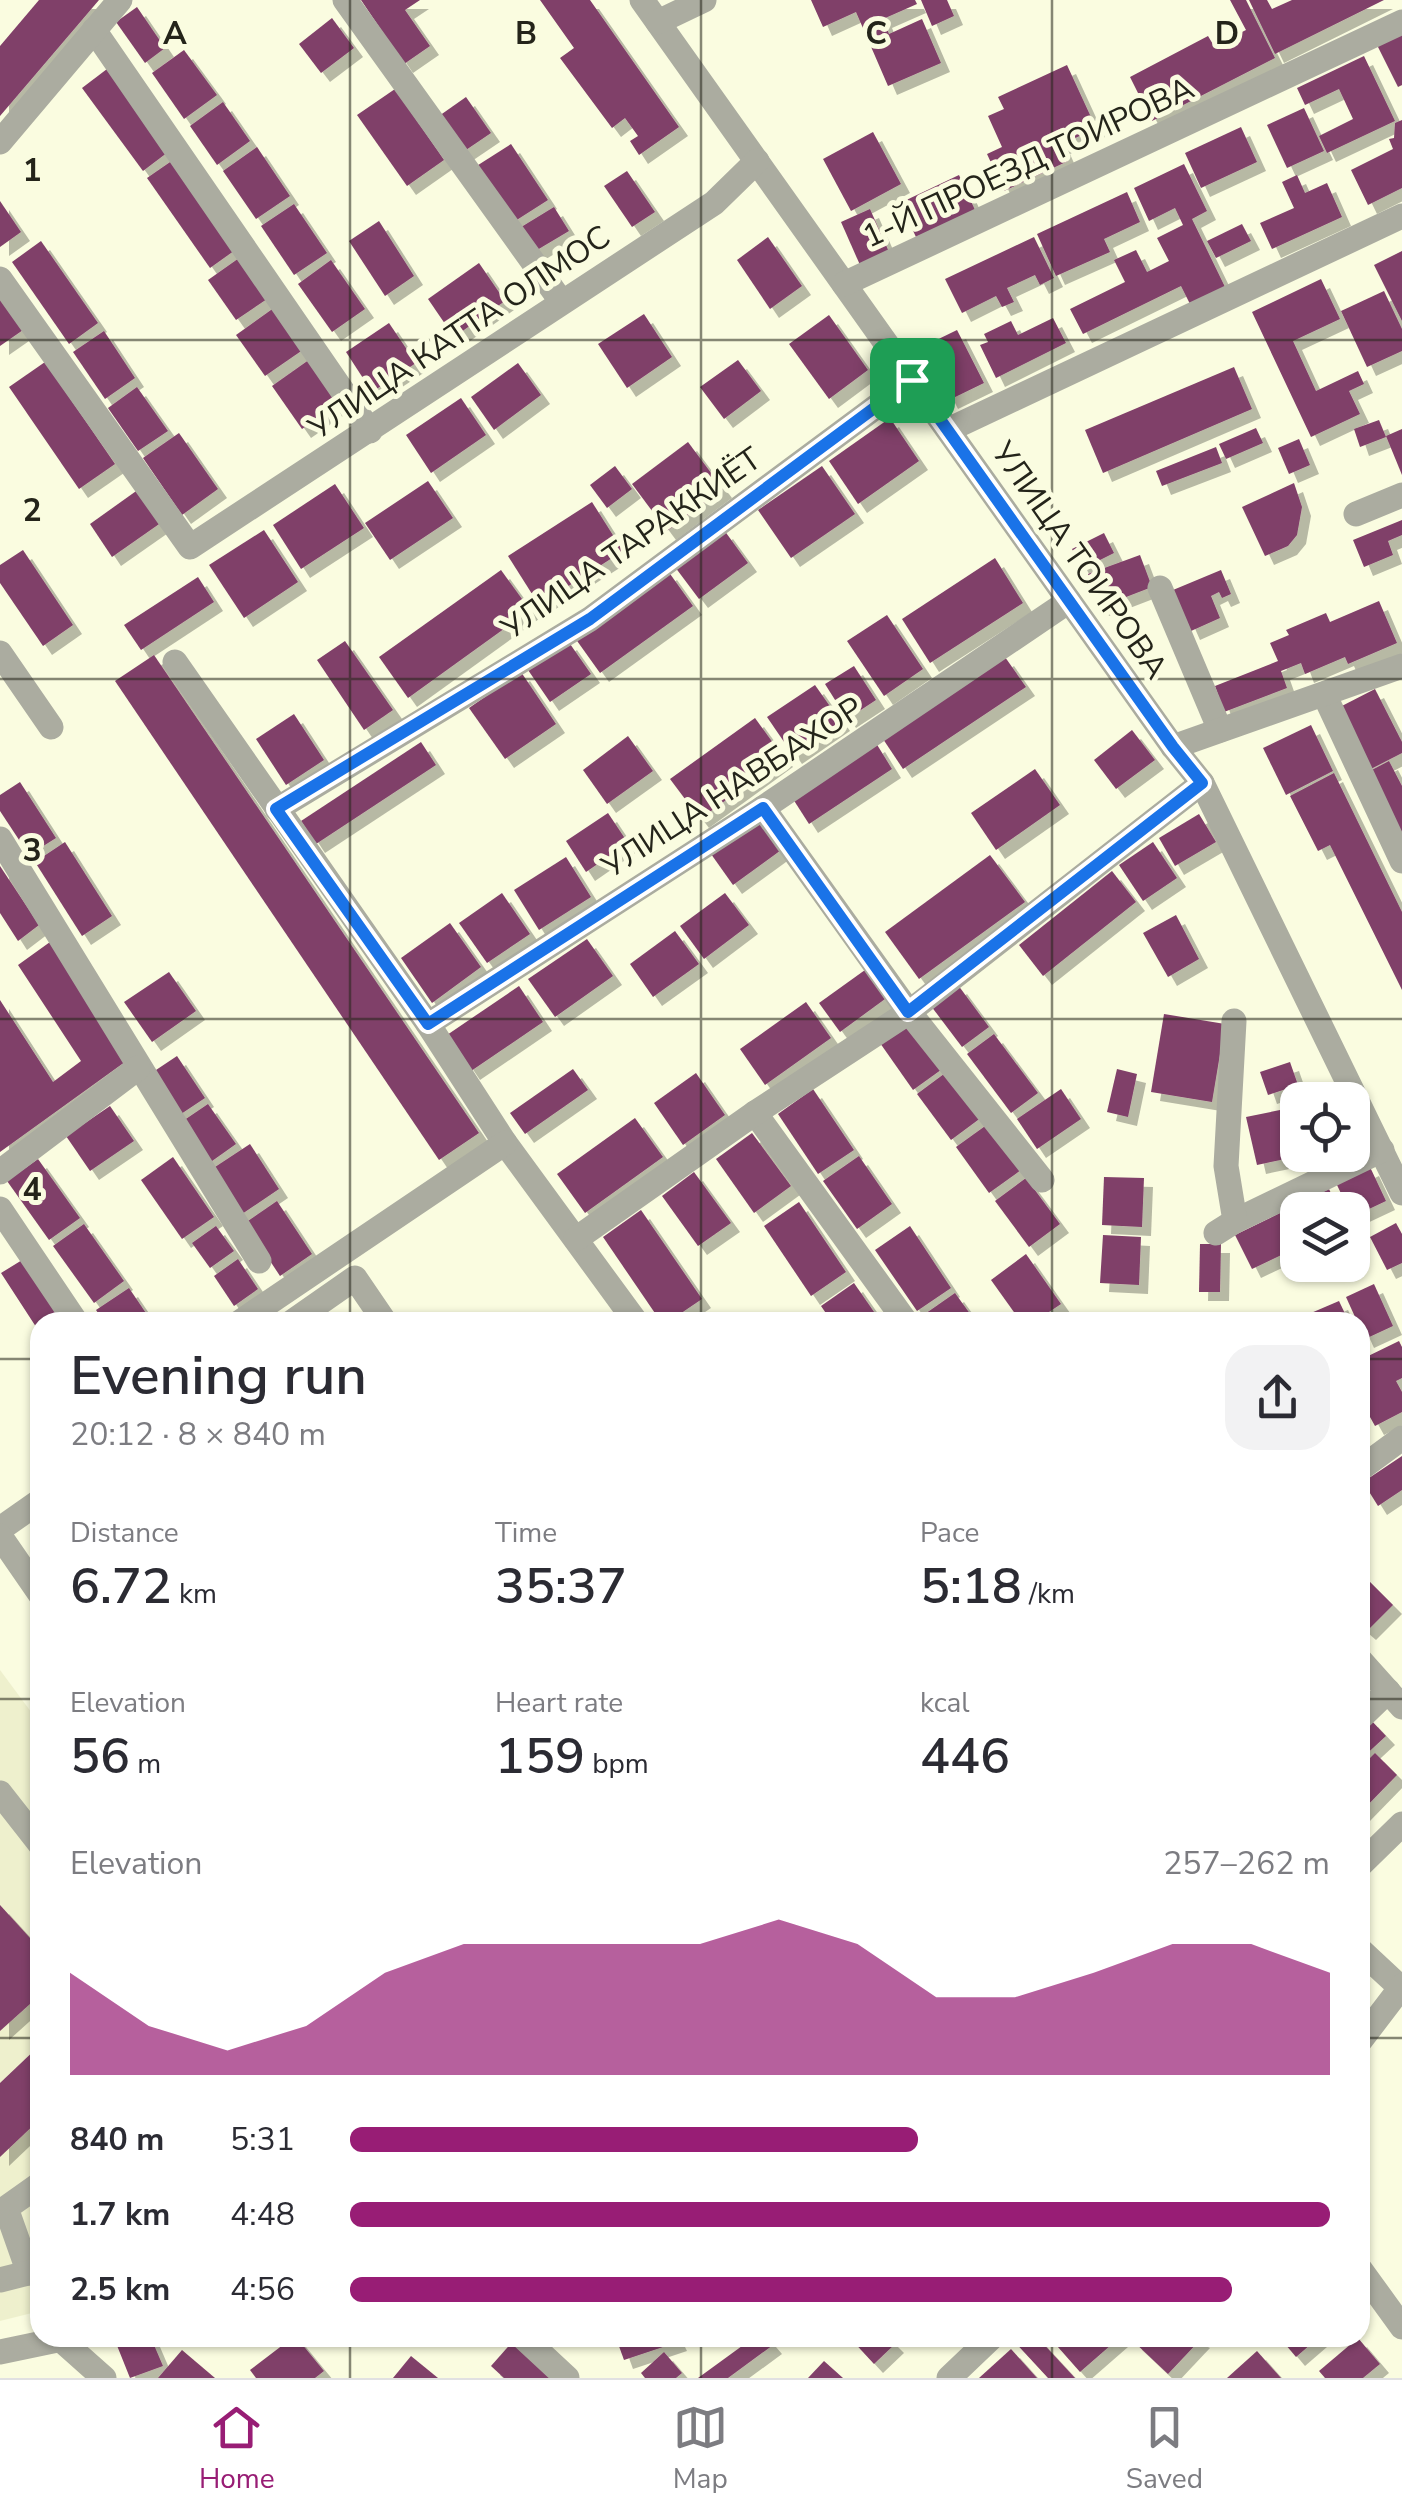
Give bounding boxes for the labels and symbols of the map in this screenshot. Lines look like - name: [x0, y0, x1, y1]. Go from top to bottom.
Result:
- text: A: [163, 12, 187, 55]
- text: B: [515, 12, 537, 55]
- text: C: [865, 12, 887, 55]
- text: D: [1215, 12, 1239, 55]
- street label: 1-Й ПРОЕЗД ТОИРОВА: [856, 67, 1201, 258]
- text: 1: [22, 149, 42, 192]
- street label: УЛИЦА КАТТА ОЛМОС: [299, 215, 618, 450]
- pin: [870, 338, 955, 423]
- street label: УЛИЦА ТОИРОВА: [981, 432, 1178, 687]
- street label: УЛИЦА ТАРАККИЁТ: [492, 437, 770, 650]
- text: 2: [22, 489, 42, 532]
- street label: УЛИЦА НАВБАХОР: [593, 687, 871, 888]
- text: 3: [22, 829, 42, 872]
- text: 4: [22, 1168, 42, 1211]

